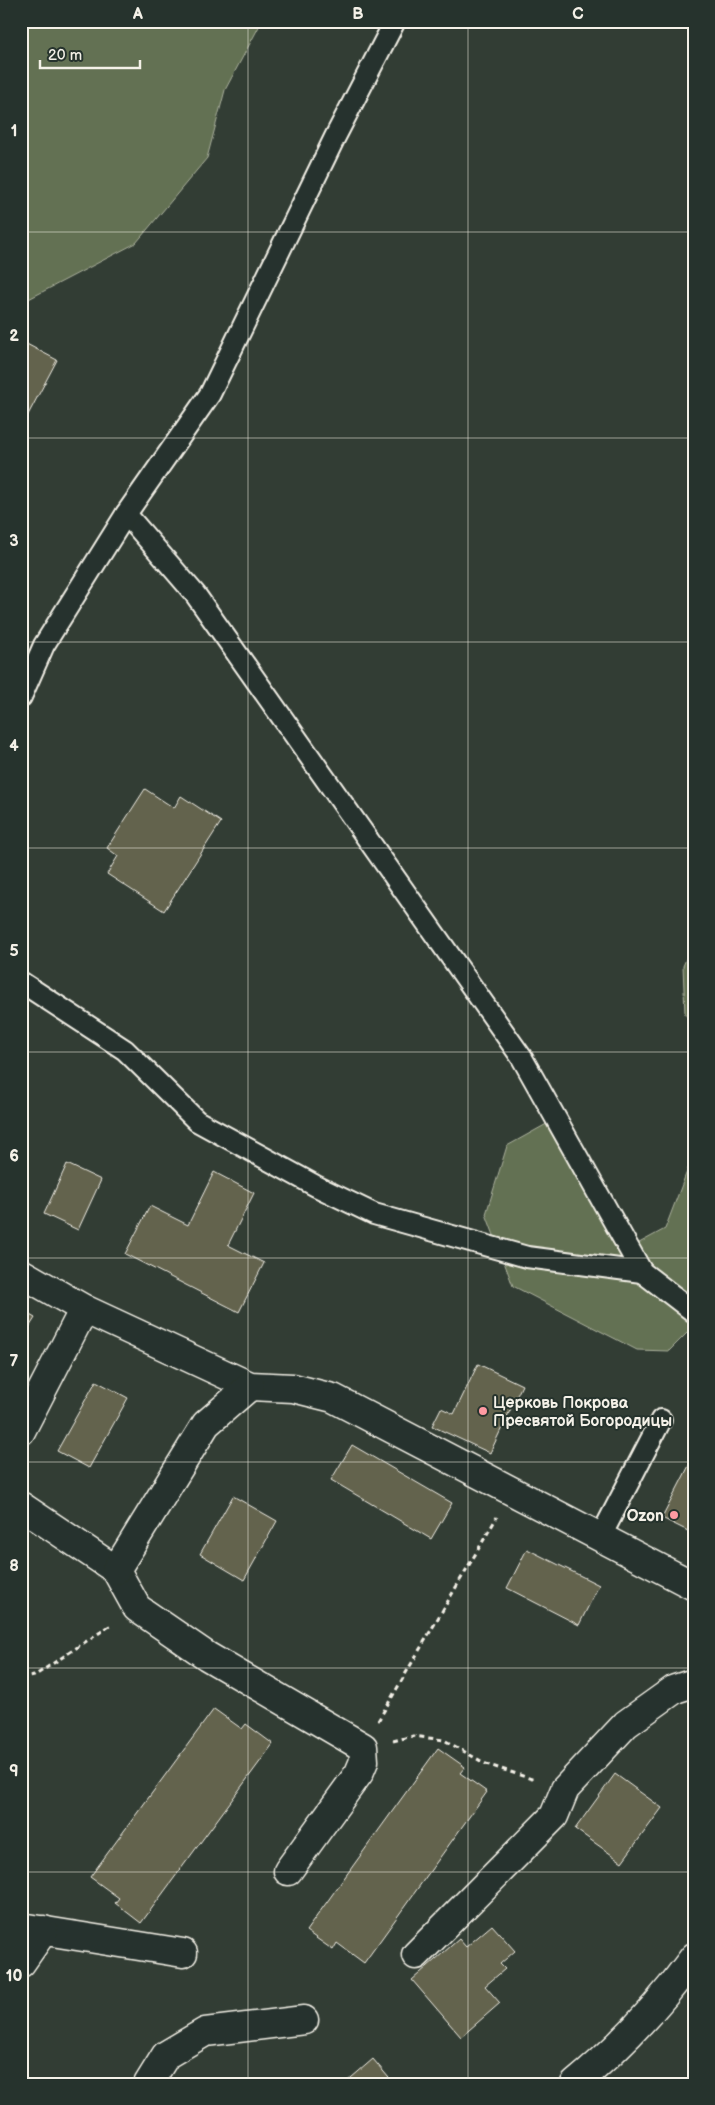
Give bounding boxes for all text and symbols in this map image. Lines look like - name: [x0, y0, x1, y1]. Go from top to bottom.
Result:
- text: A: [132, 5, 143, 24]
- text: B: [352, 5, 364, 24]
- text: C: [572, 5, 584, 24]
- scale bar: [40, 38, 140, 70]
- text: 20 m: [48, 46, 82, 65]
- text: 1: [11, 122, 17, 141]
- text: 2: [9, 327, 19, 346]
- text: 3: [9, 532, 19, 551]
- text: 4: [9, 737, 19, 756]
- text: 5: [9, 942, 19, 961]
- text: 6: [9, 1147, 19, 1166]
- text: 7: [10, 1352, 19, 1371]
- place label: Церковь Покрова Пресвятой Богородицы: [493, 1394, 672, 1431]
- marker: Церковь Покрова Пресвятой Богородицы: [477, 1405, 489, 1417]
- place label: Ozon: [627, 1507, 664, 1526]
- marker: Ozon: [668, 1509, 680, 1521]
- text: 8: [9, 1557, 19, 1576]
- text: 9: [9, 1762, 19, 1781]
- text: 10: [6, 1967, 22, 1986]

